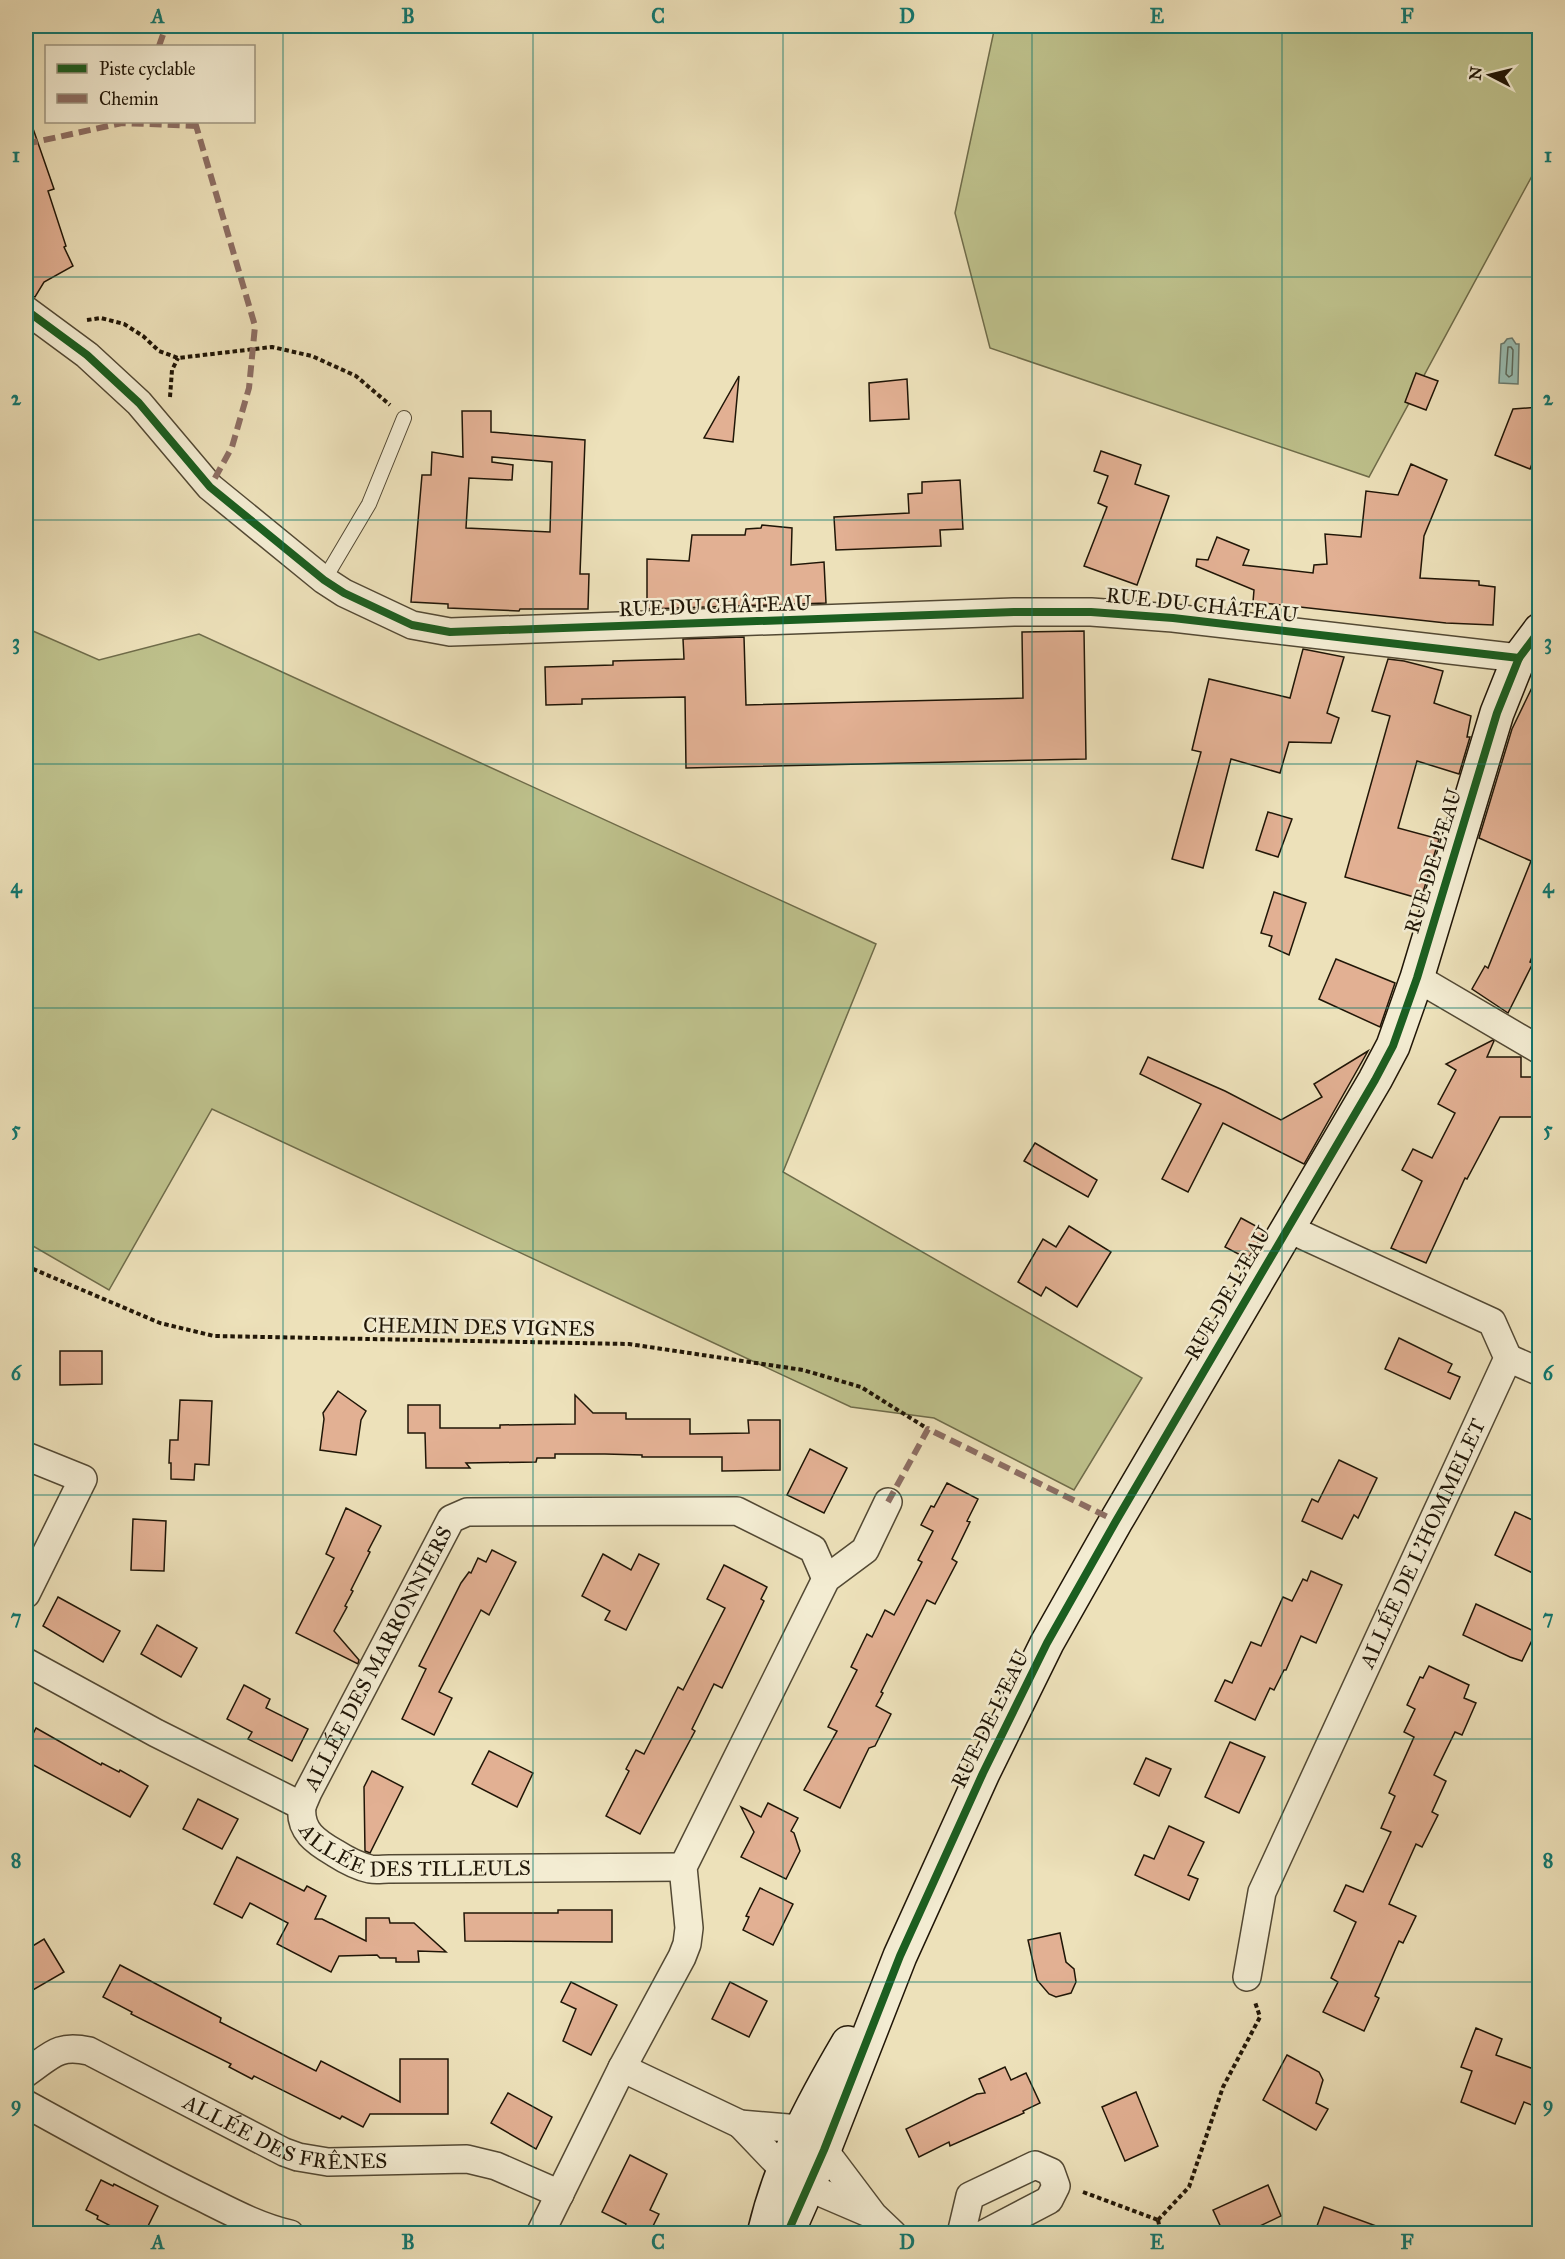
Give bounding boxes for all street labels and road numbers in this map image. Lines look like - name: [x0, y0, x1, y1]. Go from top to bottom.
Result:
- street label: RUE DU CHÂTEAU: [1105, 582, 1300, 628]
- street label: RUE DU CHÂTEAU: [618, 590, 812, 622]
- street label: RUE DE L'EAU: [1399, 785, 1467, 937]
- street label: RUE DE L'EAU: [1179, 1221, 1277, 1364]
- street label: CHEMIN DES VIGNES: [363, 1312, 595, 1342]
- street label: ALLÉE DE L'HOMMELET: [1353, 1415, 1491, 1673]
- street label: ALLÉE DES MARRONNIERS: [298, 1522, 458, 1796]
- street label: RUE DE L'EAU: [945, 1646, 1035, 1792]
- street label: ALLÉE DES TILLEULS: [293, 1818, 531, 1883]
- street label: ALLÉE DES FRÊNES: [178, 2089, 388, 2175]

